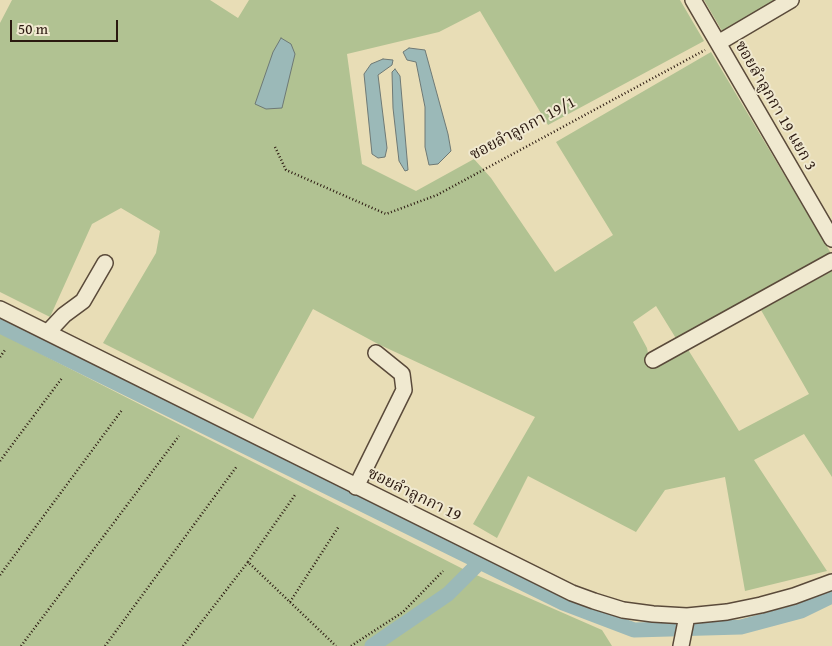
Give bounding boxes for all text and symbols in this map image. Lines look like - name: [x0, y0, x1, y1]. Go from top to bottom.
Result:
- scale bar: [12, 10, 120, 42]
- text: 50 m: [18, 18, 48, 39]
- street label: ซอยลำลูกกา 19 แยก 3: [730, 38, 820, 174]
- street label: ซอยลำลูกกา 19/1: [467, 93, 579, 165]
- street label: ซอยลำลูกกา 19: [364, 464, 464, 526]

